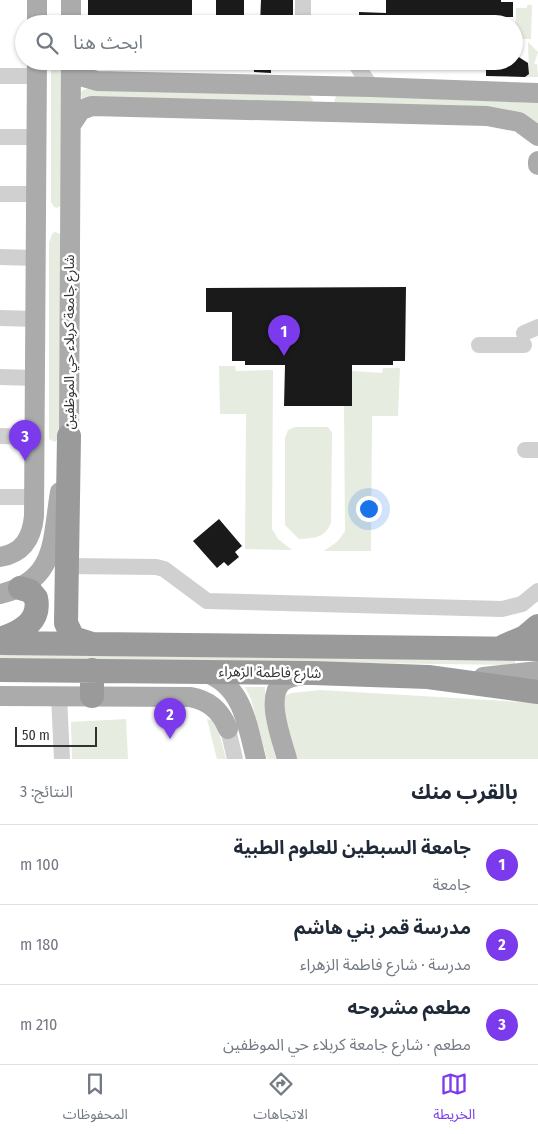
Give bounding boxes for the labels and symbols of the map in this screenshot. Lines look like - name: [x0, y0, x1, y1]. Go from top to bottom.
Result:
- street label: شارع جامعة كربلاء حي الموظفين: [61, 254, 80, 430]
- pin: 1: [268, 315, 300, 356]
- pin: 3: [9, 420, 41, 461]
- your location: [356, 496, 382, 522]
- street label: شارع فاطمة الزهراء: [218, 663, 322, 684]
- pin: 2: [154, 698, 186, 739]
- scale bar: [15, 724, 98, 747]

